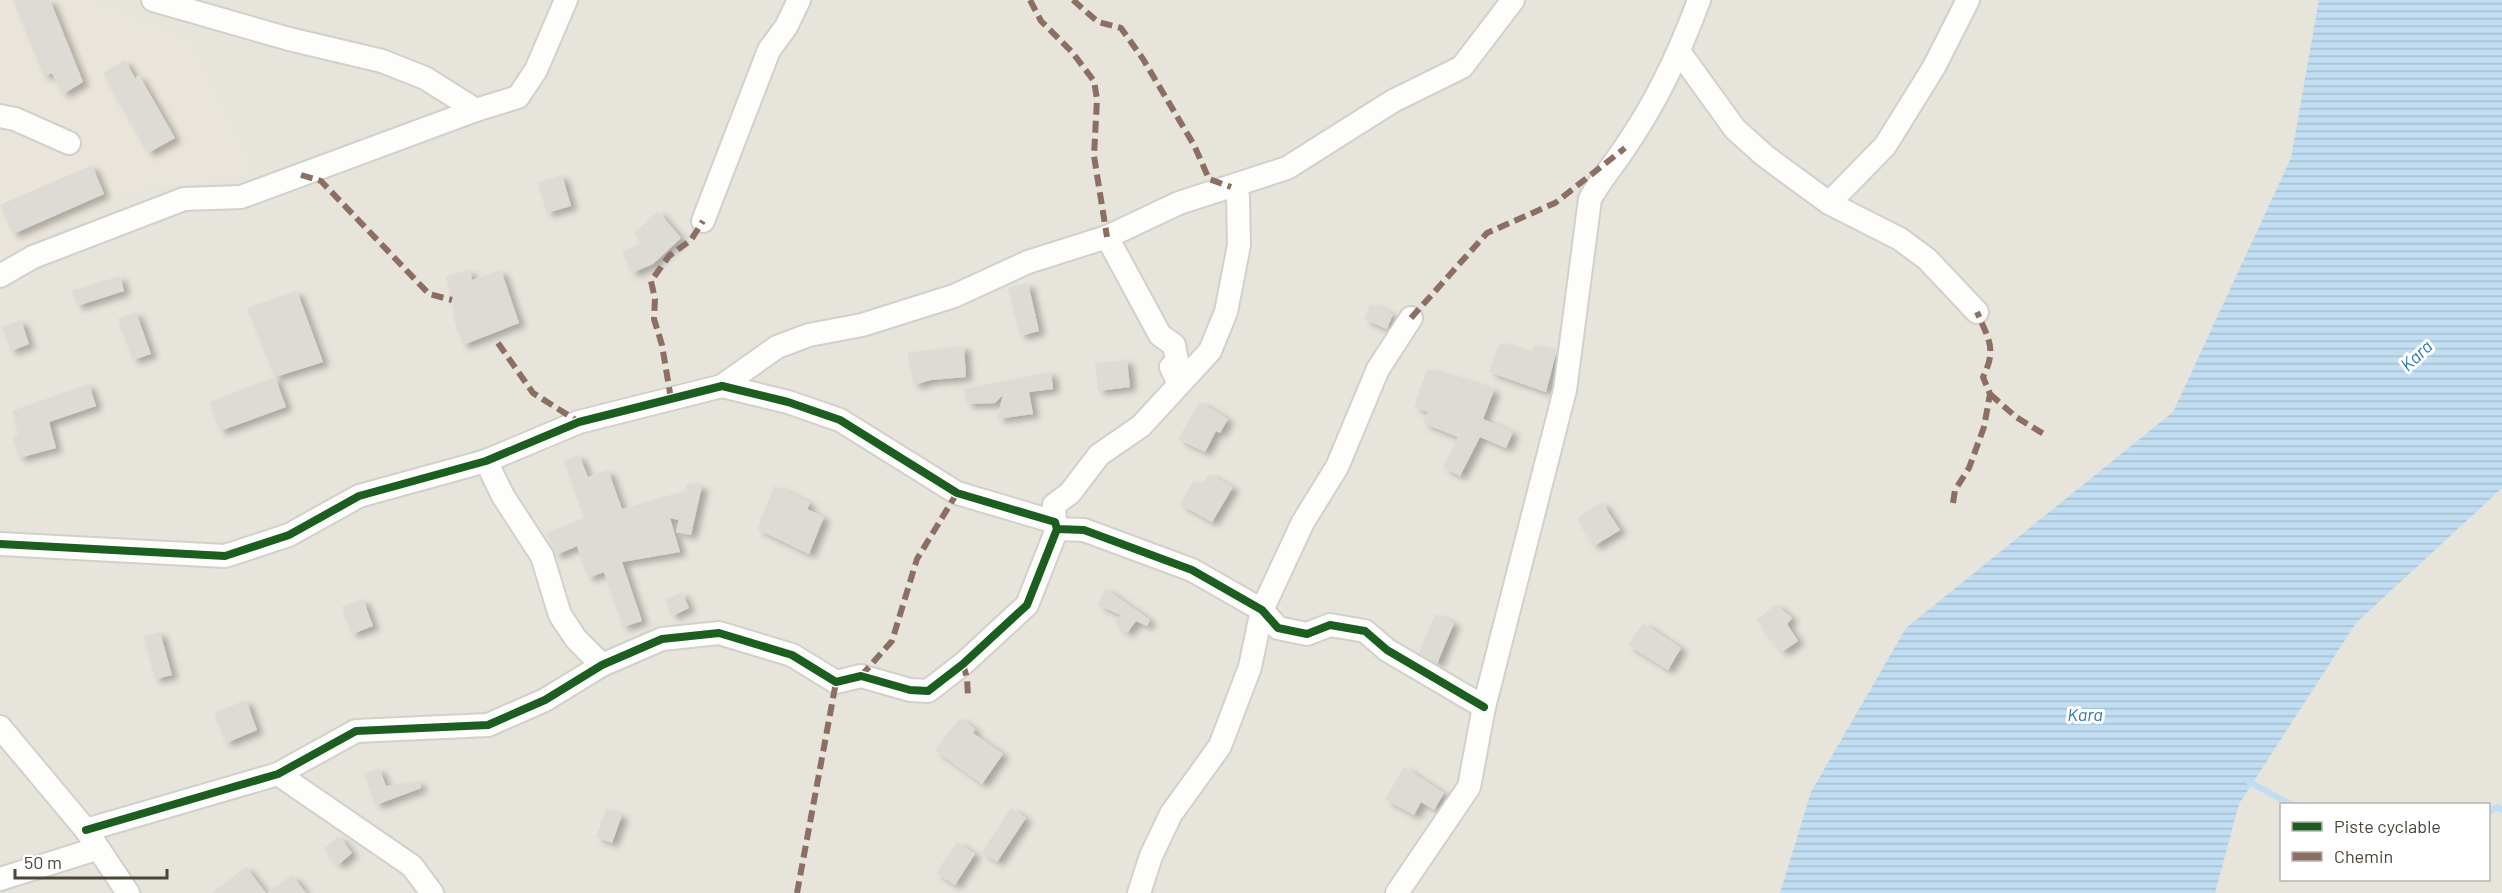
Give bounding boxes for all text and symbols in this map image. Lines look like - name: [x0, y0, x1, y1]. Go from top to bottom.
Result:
- water label: Kara: [2395, 335, 2437, 375]
- water label: Kara: [2067, 703, 2103, 725]
- legend: [2280, 803, 2490, 881]
- text: Piste cyclable: [2334, 815, 2441, 837]
- scale bar: [15, 842, 166, 880]
- text: Chemin: [2334, 845, 2393, 867]
- text: 50 m: [24, 851, 62, 873]

